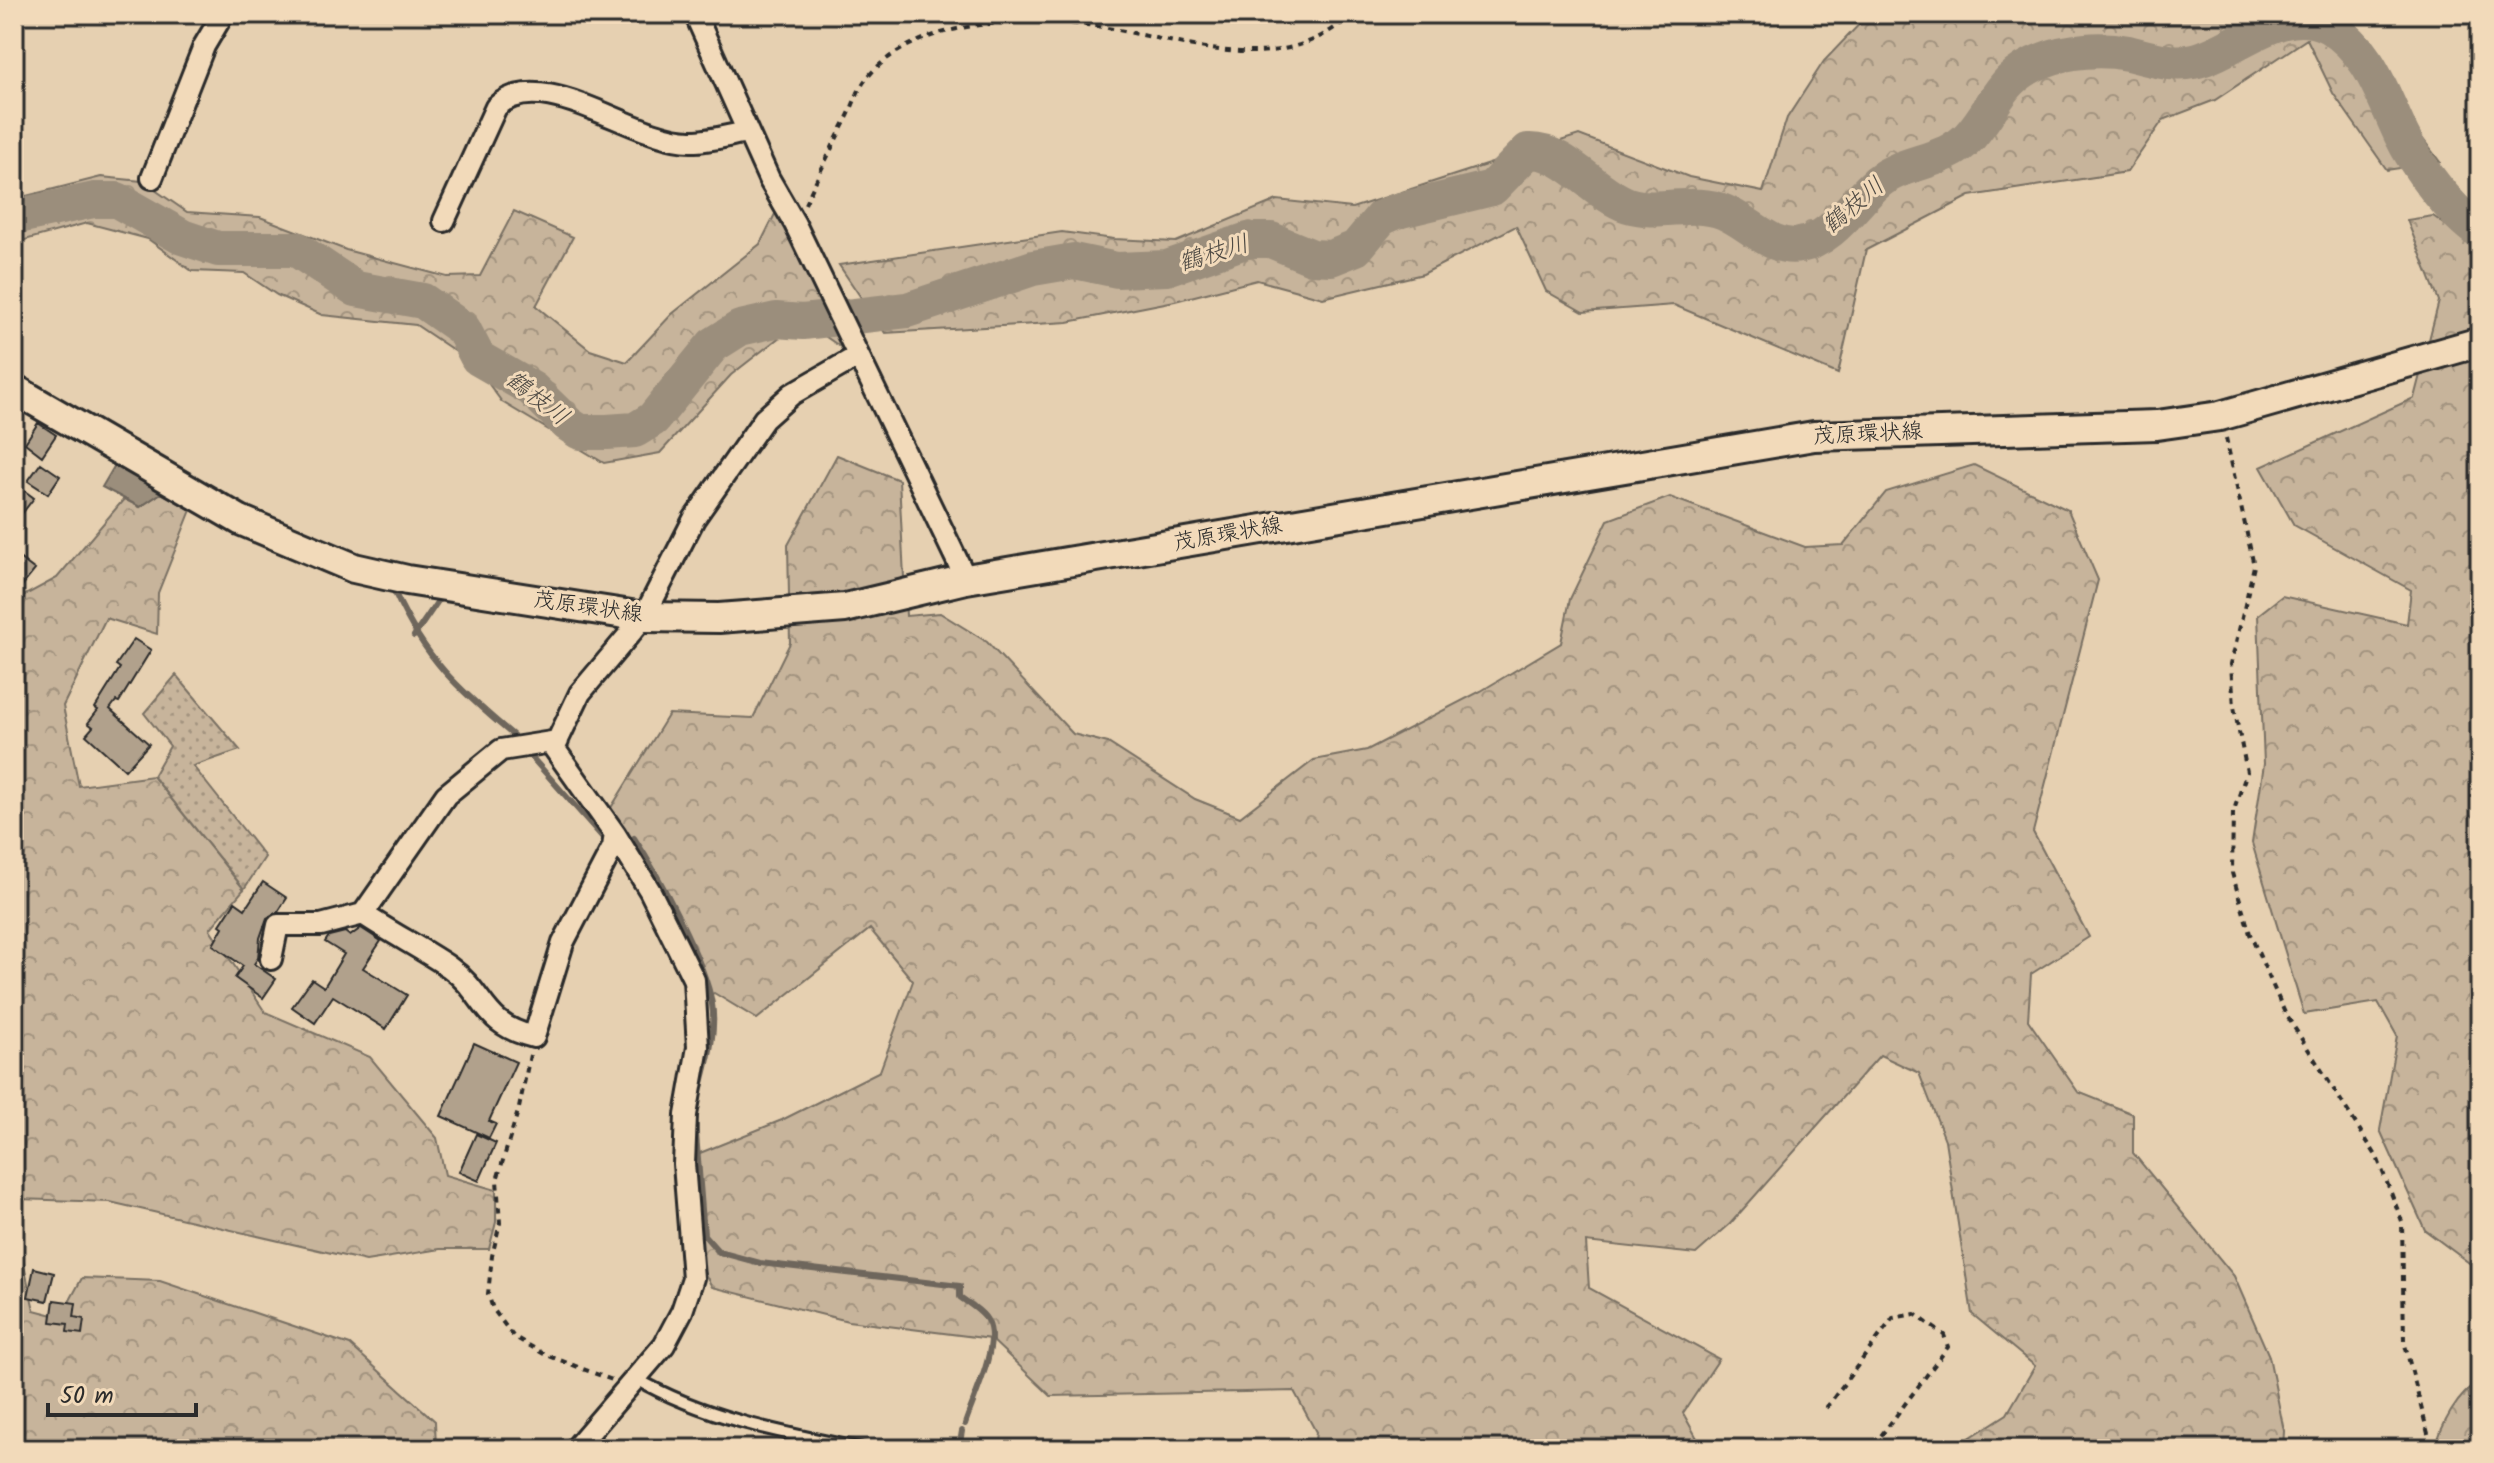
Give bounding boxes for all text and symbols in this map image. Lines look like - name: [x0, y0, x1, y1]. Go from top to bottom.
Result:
- water label: 鶴枝川: [1814, 168, 1894, 244]
- water label: 鶴枝川: [1174, 225, 1254, 283]
- water label: 鶴枝川: [497, 361, 577, 437]
- street label: 茂原環状線: [1812, 415, 1924, 455]
- street label: 茂原環状線: [1171, 508, 1285, 562]
- street label: 茂原環状線: [531, 583, 645, 633]
- scale bar: [48, 1367, 196, 1417]
- text: 50 m: [60, 1377, 114, 1416]

